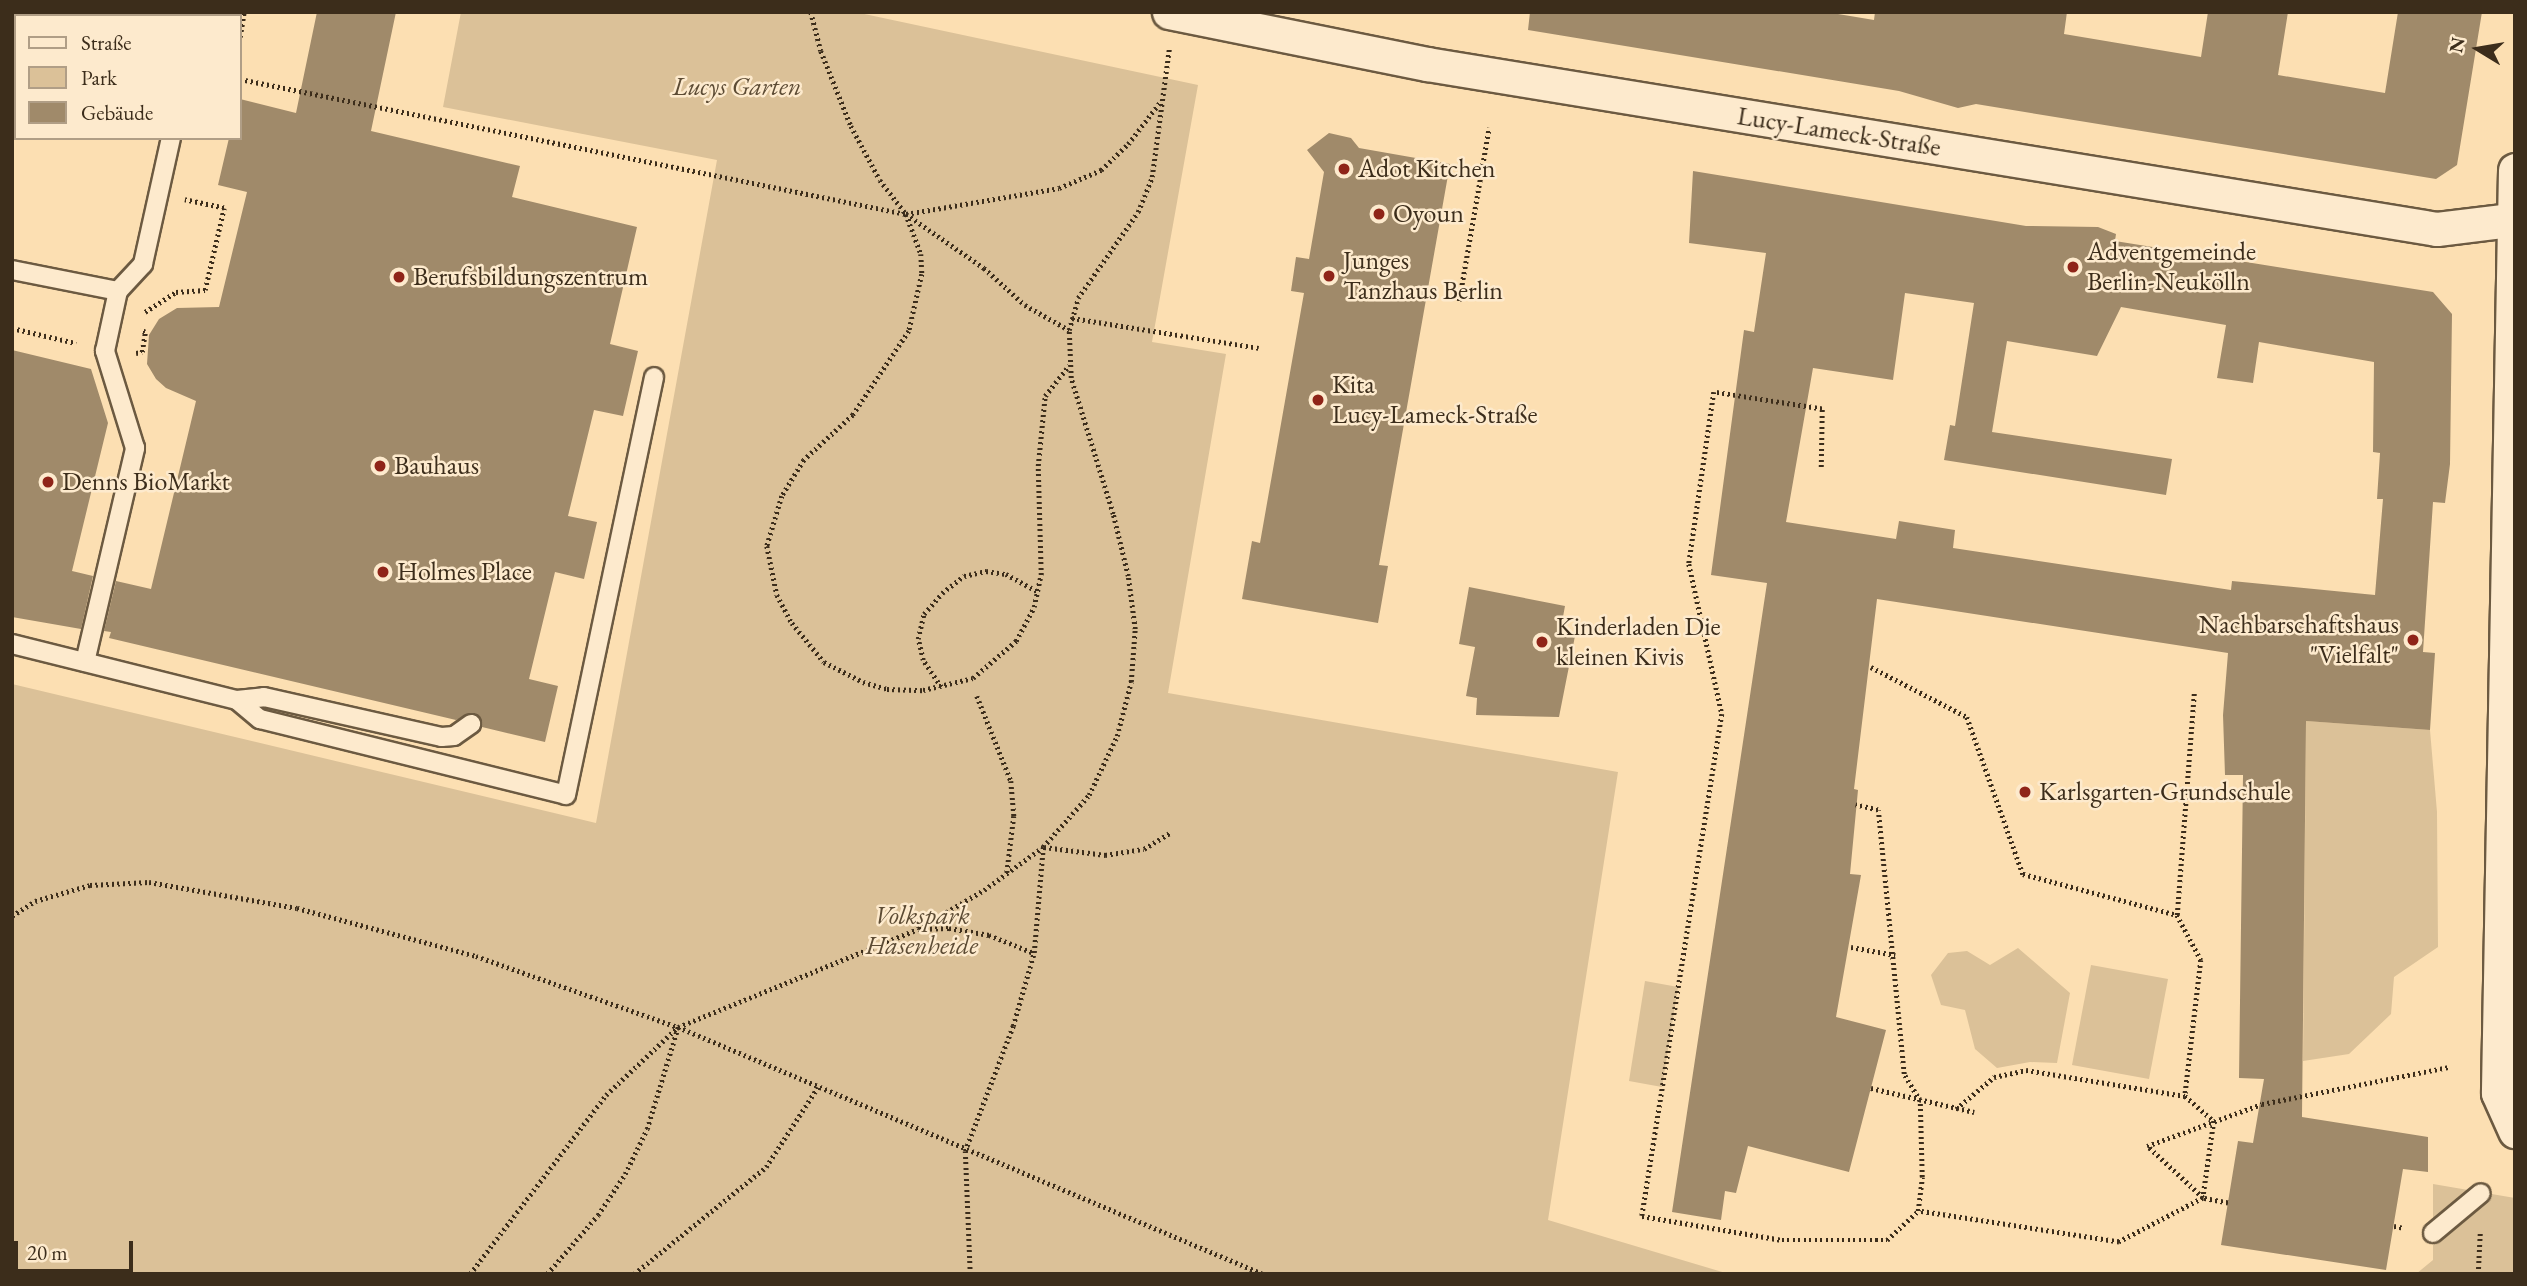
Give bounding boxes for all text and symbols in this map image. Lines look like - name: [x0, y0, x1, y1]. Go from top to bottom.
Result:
- legend: [14, 14, 242, 140]
- north arrow: [2443, 14, 2513, 84]
- text: Straße: [81, 29, 132, 56]
- text: N: [2443, 35, 2471, 55]
- text: Park: [81, 64, 117, 91]
- park label: Lucys Garten: [672, 71, 802, 103]
- text: Gebäude: [81, 99, 153, 126]
- street label: Lucy-Lameck-Straße: [1735, 101, 1943, 163]
- place label: Adot Kitchen: [1358, 153, 1495, 185]
- marker: Adot Kitchen: [1336, 161, 1352, 177]
- place label: Oyoun: [1393, 198, 1464, 230]
- marker: Oyoun: [1371, 206, 1387, 222]
- place label: Adventgemeinde Berlin-Neukölln: [2087, 236, 2256, 298]
- place label: Junges Tanzhaus Berlin: [1343, 245, 1503, 306]
- marker: Adventgemeinde Berlin-Neukölln: [2065, 259, 2081, 275]
- place label: Berufsbildungszentrum: [413, 261, 648, 293]
- marker: Junges Tanzhaus Berlin: [1321, 268, 1337, 284]
- marker: Berufsbildungszentrum: [391, 269, 407, 285]
- place label: Kita Lucy-Lameck-Straße: [1332, 369, 1538, 430]
- marker: Kita Lucy-Lameck-Straße: [1310, 392, 1326, 408]
- place label: Bauhaus: [394, 450, 479, 482]
- marker: Bauhaus: [372, 458, 388, 474]
- place label: Denns BioMarkt: [62, 466, 230, 498]
- marker: Denns BioMarkt: [40, 474, 56, 490]
- place label: Holmes Place: [397, 556, 532, 588]
- marker: Holmes Place: [375, 564, 391, 580]
- place label: Nachbarschaftshaus "Vielfalt": [2199, 609, 2399, 670]
- place label: Kinderladen Die kleinen Kivis: [1556, 611, 1721, 672]
- marker: Nachbarschaftshaus "Vielfalt": [2405, 632, 2421, 648]
- marker: Kinderladen Die kleinen Kivis: [1534, 634, 1550, 650]
- place label: Karlsgarten-Grundschule: [2039, 776, 2291, 808]
- marker: Karlsgarten-Grundschule: [2017, 784, 2033, 800]
- park label: Volkspark Hasenheide: [866, 900, 978, 962]
- scale bar: [18, 1226, 136, 1270]
- text: 20 m: [27, 1239, 68, 1266]

